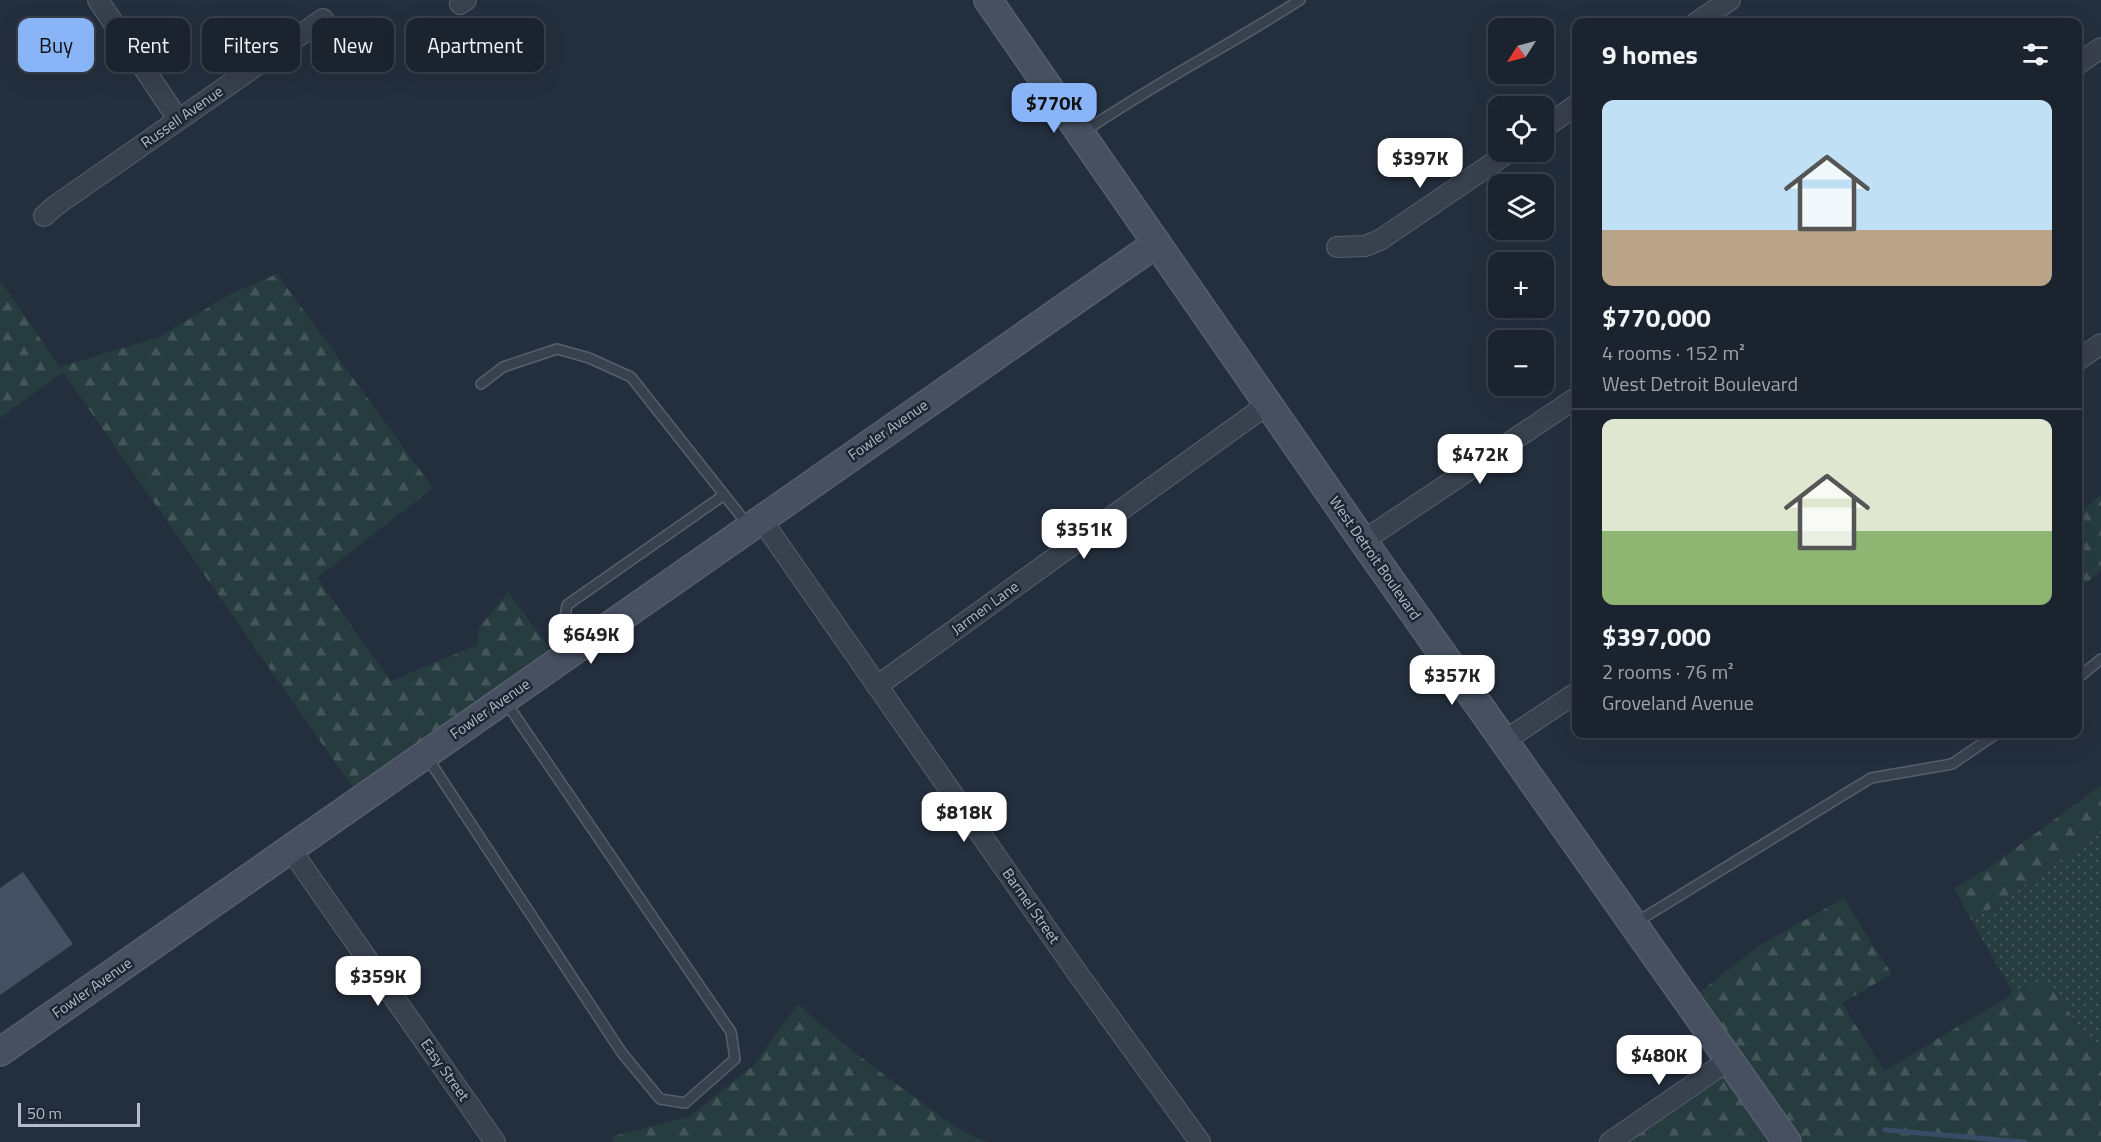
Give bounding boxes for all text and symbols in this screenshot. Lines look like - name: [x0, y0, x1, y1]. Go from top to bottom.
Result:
- chip: Buy: [18, 18, 94, 72]
- chip: Rent: [106, 18, 190, 72]
- chip: Filters: [202, 18, 300, 72]
- chip: New: [312, 18, 394, 72]
- chip: Apartment: [406, 18, 544, 72]
- north arrow: [1488, 18, 1554, 84]
- map controls: [1488, 18, 1554, 396]
- text: 9 homes: [1602, 35, 1698, 74]
- icon: filters: [2019, 38, 2052, 71]
- street label: Russell Avenue: [136, 80, 228, 153]
- pin: $770K: [1012, 83, 1096, 134]
- text: $770K: [1026, 87, 1082, 118]
- button: locate: [1488, 96, 1554, 162]
- pin: $397K: [1378, 138, 1462, 189]
- icon: home: [1773, 139, 1881, 247]
- text: $397K: [1392, 142, 1448, 173]
- button: layers: [1488, 174, 1554, 240]
- button: +: [1488, 252, 1554, 318]
- text: $770,000: [1602, 298, 1711, 337]
- button: −: [1488, 330, 1554, 396]
- text: 4 rooms · 152 m²: [1602, 337, 1745, 368]
- text: West Detroit Boulevard: [1602, 368, 1798, 399]
- street label: Fowler Avenue: [843, 393, 933, 466]
- pin: $472K: [1438, 434, 1522, 485]
- text: $472K: [1452, 438, 1508, 469]
- icon: home: [1773, 458, 1881, 566]
- street label: West Detroit Boulevard: [1324, 491, 1427, 625]
- pin: $351K: [1042, 509, 1126, 560]
- text: $351K: [1056, 513, 1112, 544]
- street label: Jarmen Lane: [946, 575, 1023, 640]
- pin: $649K: [549, 614, 633, 665]
- text: $397,000: [1602, 617, 1711, 656]
- text: $649K: [563, 618, 619, 649]
- pin: $357K: [1410, 655, 1494, 706]
- text: 2 rooms · 76 m²: [1602, 656, 1734, 687]
- text: $357K: [1424, 659, 1480, 690]
- street label: Fowler Avenue: [445, 672, 535, 745]
- text: Groveland Avenue: [1602, 687, 1754, 718]
- pin: $818K: [922, 792, 1006, 843]
- text: $818K: [936, 796, 992, 827]
- street label: Barmel Street: [997, 863, 1066, 949]
- street label: Fowler Avenue: [47, 951, 137, 1024]
- pin: $359K: [336, 956, 420, 1007]
- text: $359K: [350, 960, 406, 991]
- street label: Easy Street: [415, 1034, 476, 1106]
- pin: $480K: [1617, 1035, 1701, 1086]
- text: $480K: [1631, 1039, 1687, 1070]
- scale bar: [18, 1100, 140, 1128]
- text: 50 m: [27, 1101, 62, 1125]

